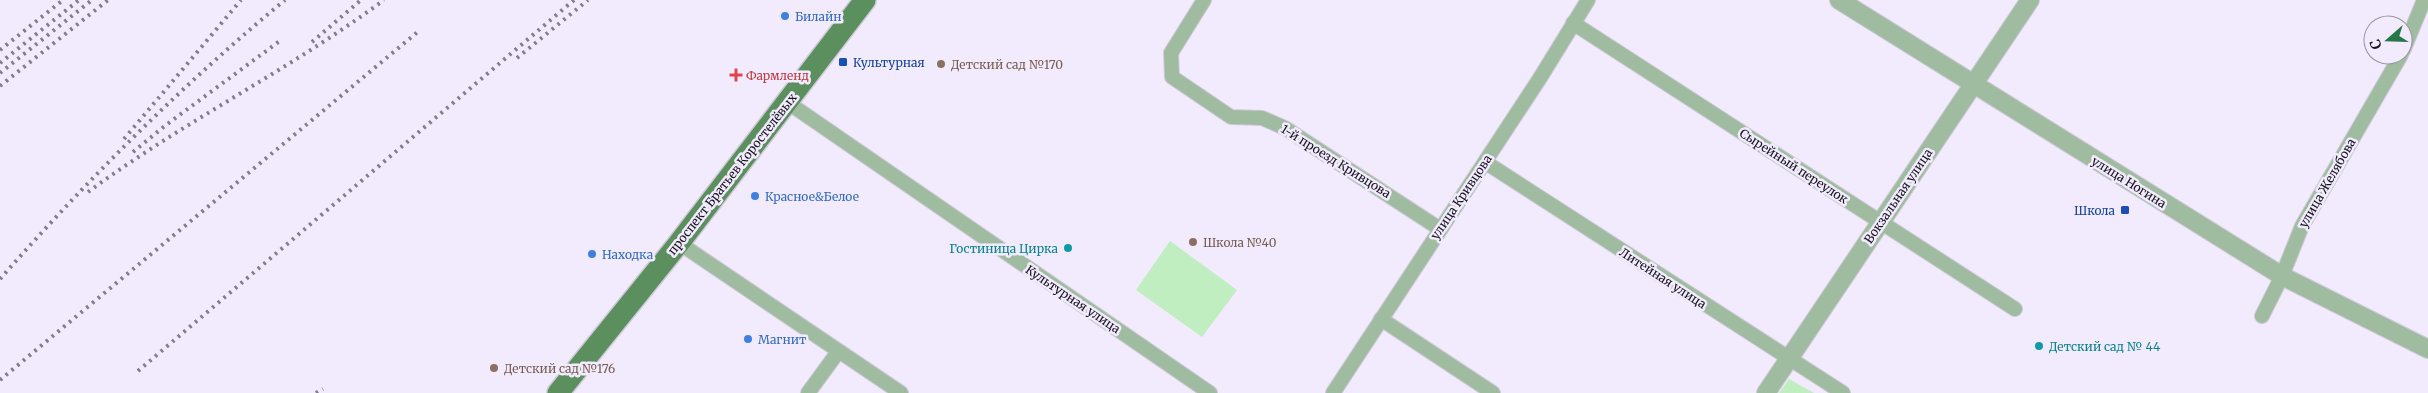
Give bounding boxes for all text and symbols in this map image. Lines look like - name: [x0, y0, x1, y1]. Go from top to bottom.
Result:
- place label: Билайн: [795, 9, 842, 24]
- marker: Билайн: [779, 10, 791, 22]
- north arrow: [2363, 15, 2413, 65]
- text: С: [2366, 37, 2386, 52]
- place label: Культурная: [853, 55, 925, 70]
- marker: Культурная: [837, 56, 849, 68]
- place label: Детский сад №170: [951, 57, 1063, 72]
- marker: Детский сад №170: [935, 58, 947, 70]
- place label: Фармленд: [746, 68, 809, 83]
- marker: Фармленд: [730, 69, 742, 81]
- street label: проспект Братьев Коростелёвых: [664, 90, 800, 258]
- street label: 1-й проезд Кривцова: [1278, 121, 1394, 201]
- street label: Сырейный переулок: [1737, 125, 1851, 207]
- street label: улица Желябова: [2295, 135, 2359, 230]
- street label: Вокзальная улица: [1861, 145, 1936, 246]
- street label: улица Кривцова: [1427, 151, 1495, 242]
- street label: улица Ногина: [2089, 153, 2169, 211]
- place label: Красное&Белое: [765, 189, 859, 204]
- marker: Красное&Белое: [749, 190, 761, 202]
- place label: Школа: [2074, 203, 2116, 218]
- marker: Школа: [2119, 204, 2131, 216]
- place label: Школа №40: [1203, 235, 1277, 250]
- marker: Школа №40: [1187, 236, 1199, 248]
- place label: Гостиница Цирка: [949, 241, 1059, 256]
- marker: Гостиница Цирка: [1062, 242, 1074, 254]
- street label: Литейная улица: [1617, 244, 1710, 312]
- place label: Находка: [602, 247, 654, 262]
- marker: Находка: [586, 248, 598, 260]
- street label: Культурная улица: [1023, 262, 1124, 337]
- place label: Магнит: [758, 332, 806, 347]
- marker: Магнит: [742, 333, 754, 345]
- place label: Детский сад № 44: [2049, 339, 2161, 354]
- marker: Детский сад № 44: [2033, 340, 2045, 352]
- place label: Детский сад №176: [504, 361, 615, 376]
- marker: Детский сад №176: [488, 362, 500, 374]

